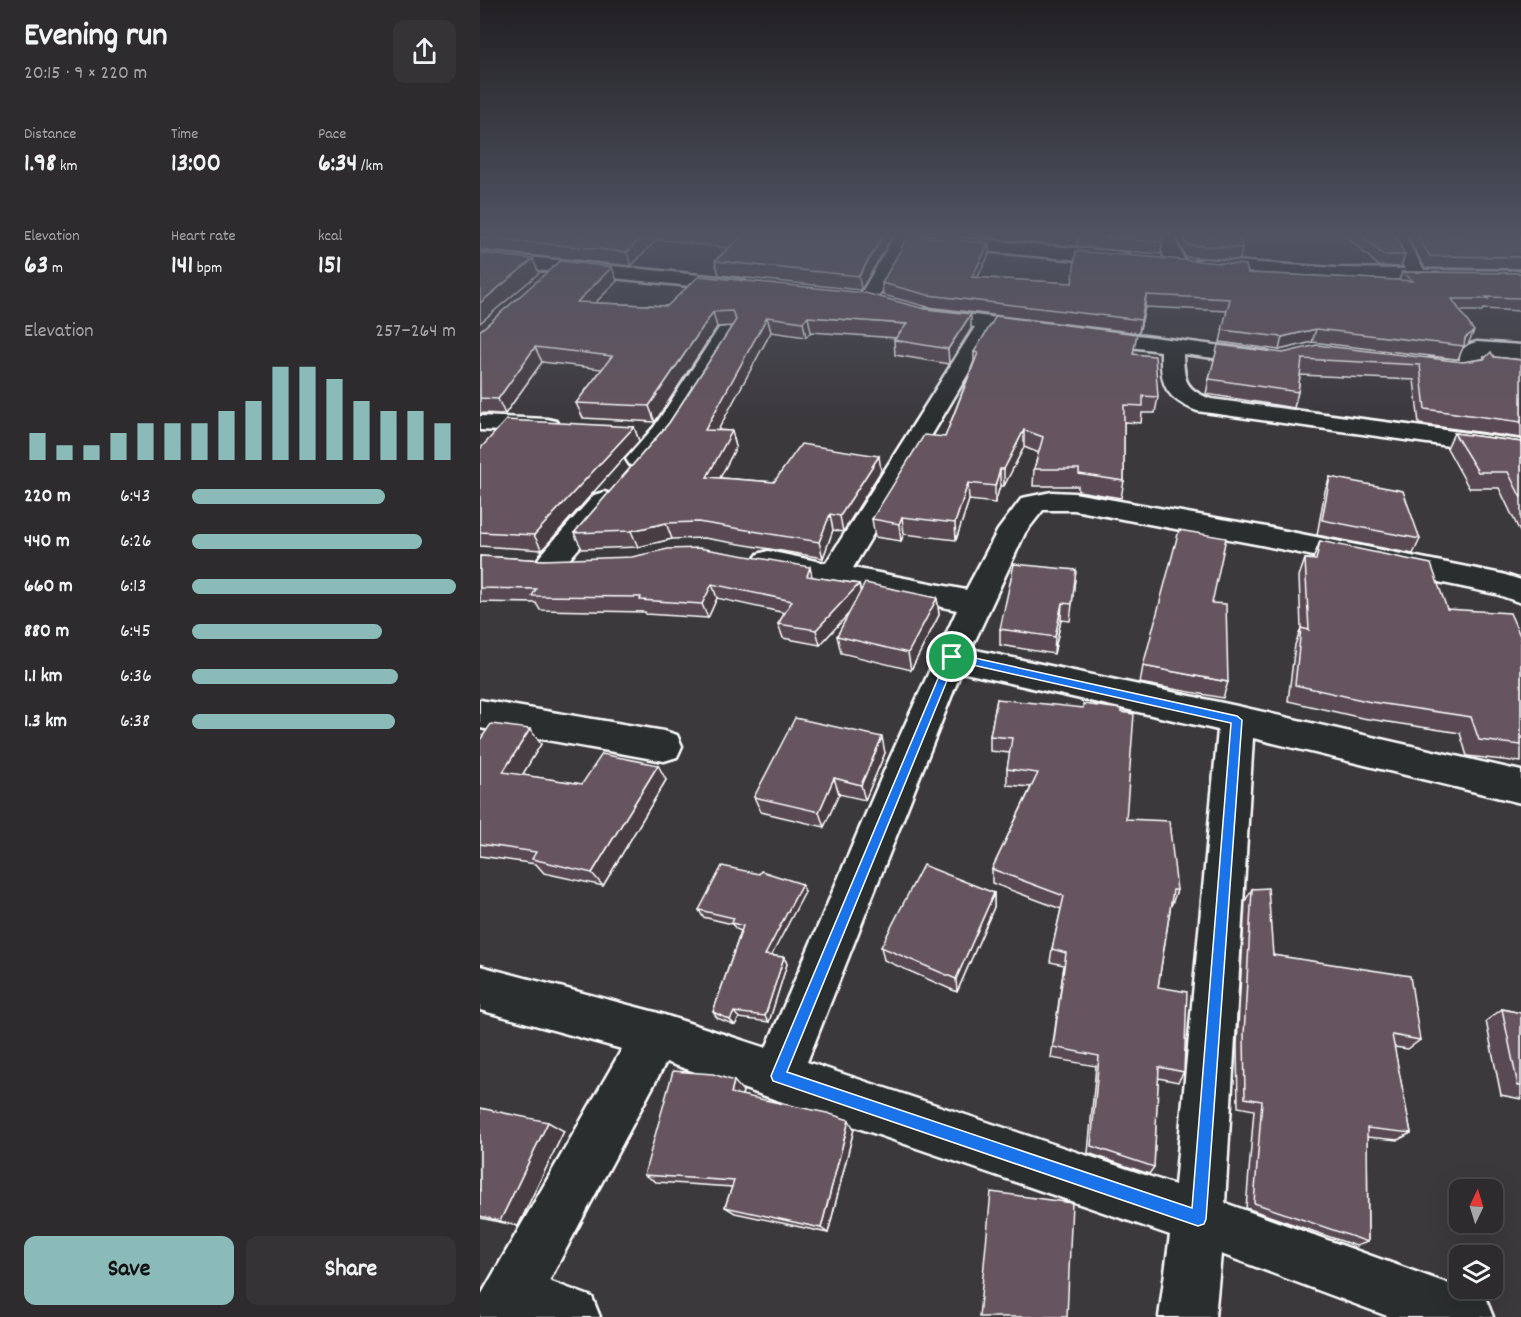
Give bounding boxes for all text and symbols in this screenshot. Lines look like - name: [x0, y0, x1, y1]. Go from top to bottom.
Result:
- text: Evening run: [24, 14, 168, 61]
- button: share: [393, 20, 456, 83]
- text: 20:15 · 9 × 220 m: [24, 60, 147, 88]
- text: Distance: [24, 123, 76, 146]
- text: Time: [171, 123, 198, 146]
- text: Pace: [318, 123, 346, 146]
- text: 1.98: [24, 146, 56, 183]
- text: 13:00: [171, 146, 221, 183]
- text: 6:34: [318, 146, 357, 183]
- text: km: [56, 155, 78, 178]
- text: /km: [357, 155, 383, 178]
- text: Elevation: [24, 225, 80, 248]
- text: Heart rate: [171, 225, 236, 248]
- text: kcal: [318, 225, 342, 248]
- text: 63: [24, 248, 48, 285]
- text: 141: [171, 248, 193, 285]
- text: 151: [318, 248, 341, 285]
- text: m: [48, 257, 63, 280]
- text: bpm: [193, 257, 222, 280]
- text: Elevation: [24, 318, 94, 346]
- text: 257–264 m: [375, 318, 456, 346]
- text: 220 m: [24, 483, 71, 511]
- text: 6:43: [120, 483, 150, 511]
- text: 440 m: [24, 528, 70, 556]
- text: 6:26: [120, 528, 152, 556]
- text: 660 m: [24, 573, 73, 601]
- text: 6:13: [120, 573, 146, 601]
- text: 880 m: [24, 618, 69, 646]
- text: 6:45: [120, 618, 151, 646]
- pin: [926, 631, 977, 682]
- icon: arrive: [935, 640, 968, 673]
- text: 1.1 km: [24, 663, 63, 691]
- text: 6:36: [120, 663, 152, 691]
- text: 1.3 km: [24, 708, 67, 736]
- text: 6:38: [120, 708, 150, 736]
- north arrow: [1449, 1179, 1503, 1233]
- map controls: [1449, 1179, 1503, 1299]
- button: Save: [24, 1236, 234, 1305]
- button: Share: [246, 1236, 456, 1305]
- button: layers: [1449, 1245, 1503, 1299]

